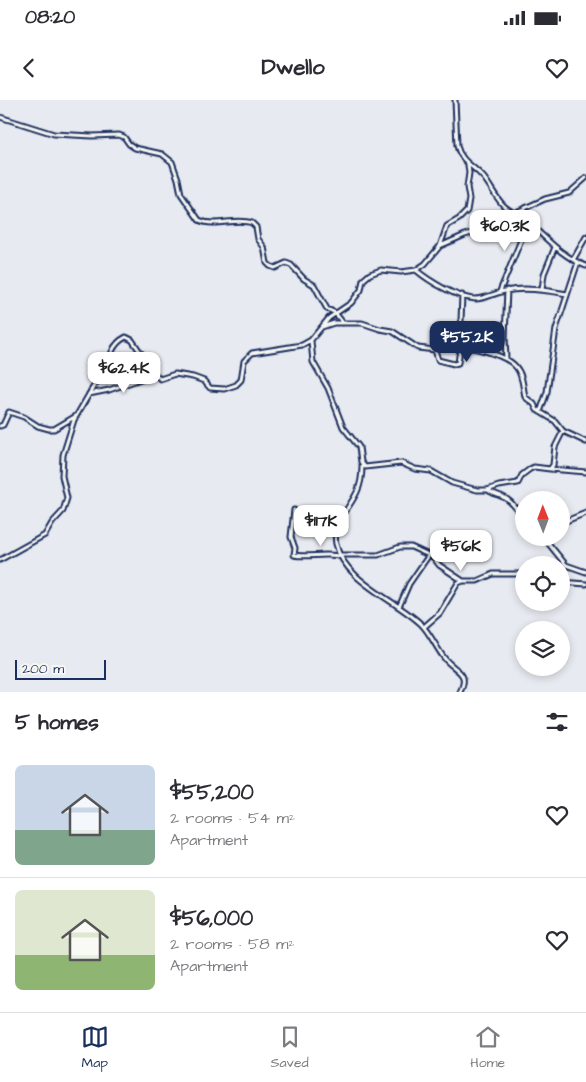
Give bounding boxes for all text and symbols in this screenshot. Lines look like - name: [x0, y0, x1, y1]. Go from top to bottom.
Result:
- text: 08:20: [25, 4, 75, 31]
- text: Dwello: [261, 52, 325, 83]
- icon: back: [15, 54, 43, 82]
- icon: heart: [543, 54, 571, 82]
- pin: $60.3K: [464, 210, 546, 252]
- text: $60.3K: [480, 215, 530, 237]
- pin: $55.2K: [426, 320, 508, 363]
- text: $55.2K: [441, 326, 493, 348]
- pin: $62.4K: [83, 352, 165, 394]
- text: $62.4K: [99, 357, 149, 379]
- north arrow: [515, 491, 570, 546]
- map controls: [515, 491, 570, 676]
- pin: $117K: [286, 504, 356, 547]
- text: $117K: [305, 510, 337, 532]
- pin: $56K: [431, 530, 491, 572]
- text: $56K: [441, 535, 481, 557]
- button: locate: [515, 556, 570, 611]
- button: layers: [515, 621, 570, 676]
- scale bar: [15, 657, 106, 680]
- text: 200 m: [22, 659, 64, 679]
- text: 5 homes: [15, 708, 99, 737]
- icon: filters: [543, 708, 571, 736]
- text: $55,200: [170, 778, 254, 807]
- icon: home: [55, 785, 115, 845]
- icon: heart: [543, 801, 571, 829]
- text: 2 rooms · 54 m²: [170, 807, 295, 829]
- text: Apartment: [170, 829, 248, 851]
- text: $56,000: [170, 904, 253, 933]
- icon: home: [55, 910, 115, 970]
- icon: heart: [543, 926, 571, 954]
- text: 2 rooms · 58 m²: [170, 933, 295, 955]
- text: Apartment: [170, 955, 248, 977]
- tab: Map: [81, 1023, 109, 1073]
- tab: Saved: [271, 1023, 309, 1073]
- tab: Home: [470, 1023, 505, 1073]

